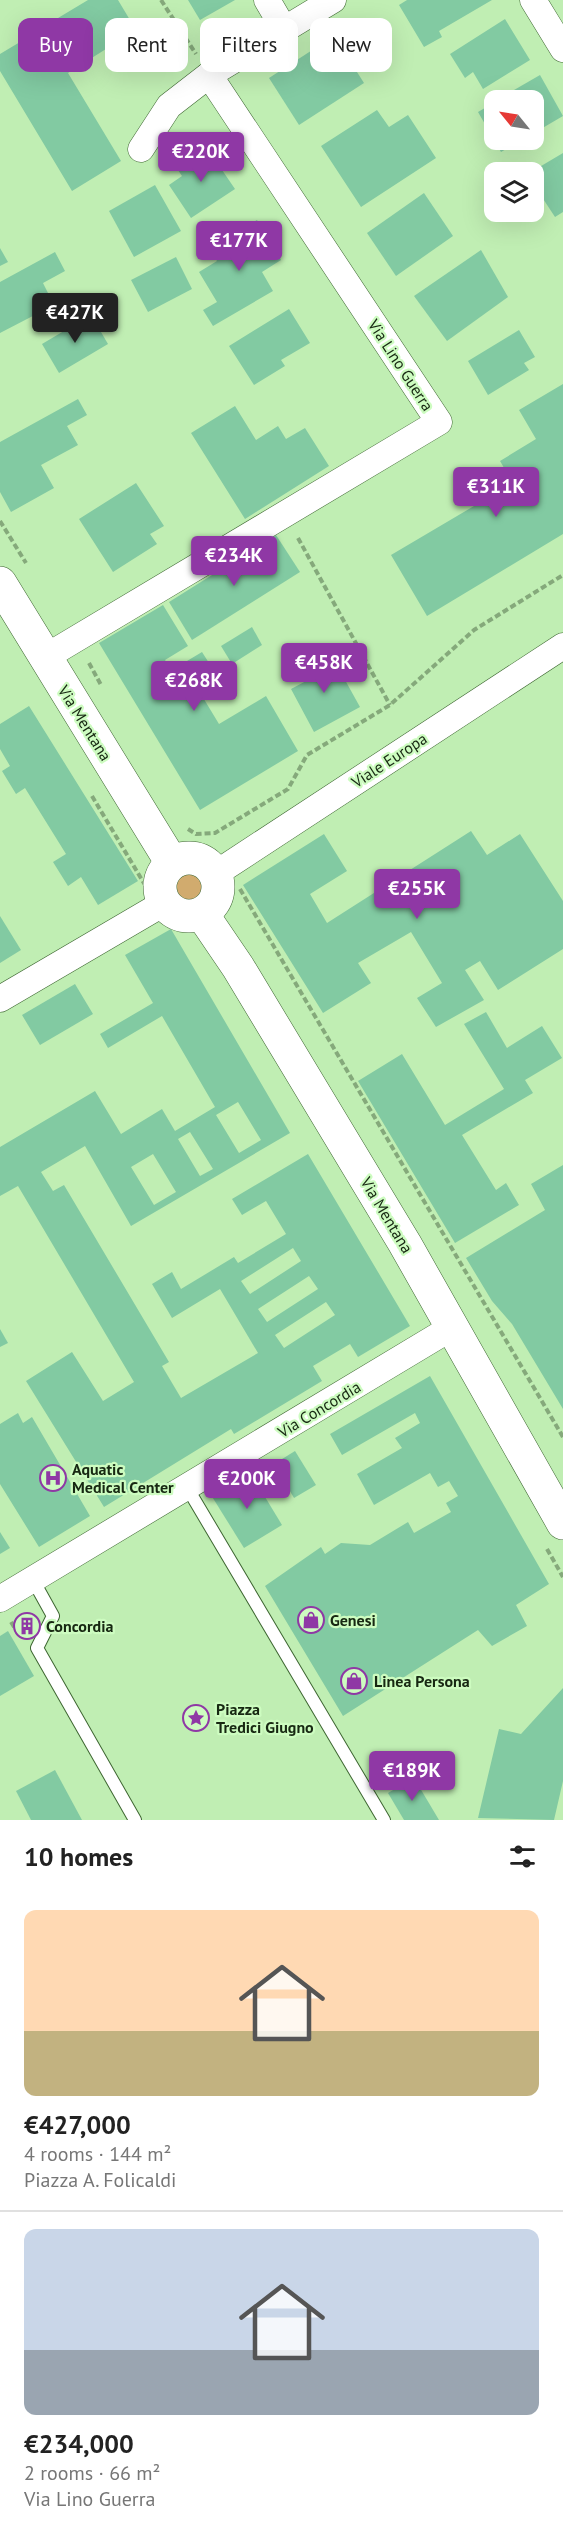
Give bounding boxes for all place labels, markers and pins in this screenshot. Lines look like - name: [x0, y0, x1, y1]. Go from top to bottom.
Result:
- pin: €220K: [159, 132, 243, 183]
- pin: €177K: [197, 221, 281, 272]
- pin: €427K: [33, 293, 117, 344]
- pin: €311K: [454, 467, 538, 518]
- pin: €234K: [192, 536, 276, 587]
- pin: €458K: [282, 643, 366, 694]
- pin: €268K: [152, 661, 236, 712]
- pin: €255K: [375, 869, 459, 920]
- place label: Aquatic Medical Center: [72, 1459, 174, 1497]
- pin: €200K: [205, 1459, 289, 1510]
- hospital icon: Aquatic Medical Center: [38, 1463, 68, 1493]
- shop icon: Genesi: [296, 1605, 326, 1635]
- place label: Genesi: [330, 1610, 376, 1630]
- building icon: Concordia: [12, 1611, 42, 1641]
- place label: Concordia: [46, 1616, 113, 1636]
- shop icon: Linea Persona: [339, 1666, 369, 1696]
- place label: Linea Persona: [374, 1671, 470, 1691]
- place label: Piazza Tredici Giugno: [216, 1699, 314, 1737]
- place icon: Piazza Tredici Giugno: [181, 1703, 211, 1733]
- pin: €189K: [370, 1751, 454, 1802]

